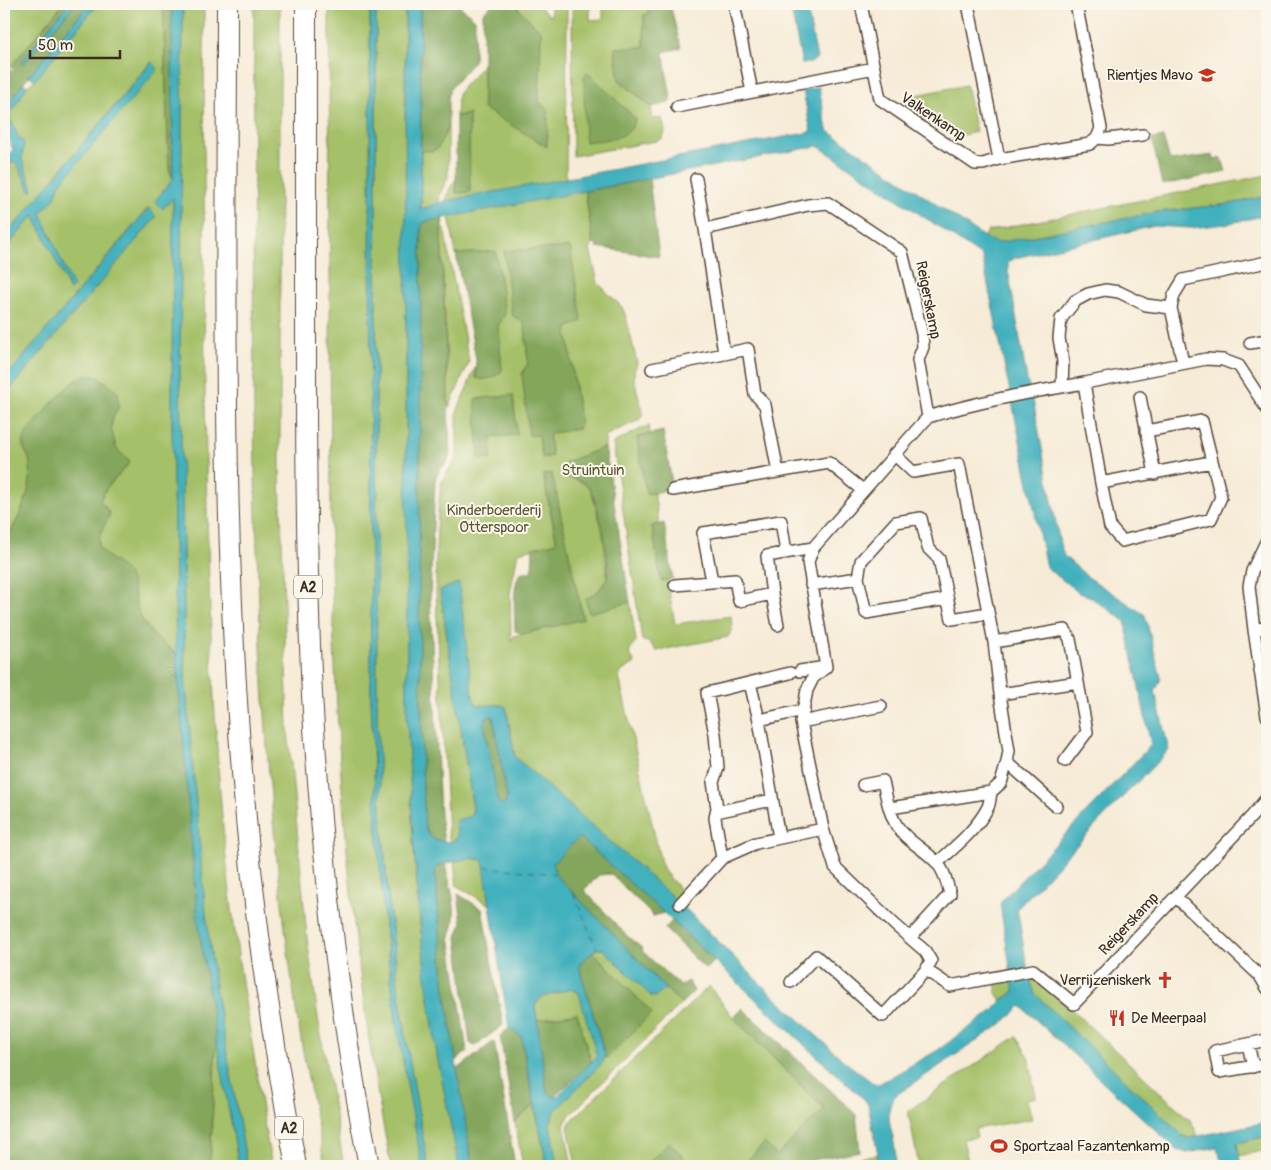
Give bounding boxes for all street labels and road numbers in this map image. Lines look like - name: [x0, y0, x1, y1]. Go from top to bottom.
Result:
- street label: Valkenkamp: [897, 88, 969, 146]
- street label: Reigerskamp: [911, 259, 945, 341]
- road number: A2: [294, 576, 322, 598]
- street label: Reigerskamp: [1095, 888, 1163, 960]
- road number: A2: [275, 1116, 303, 1140]

